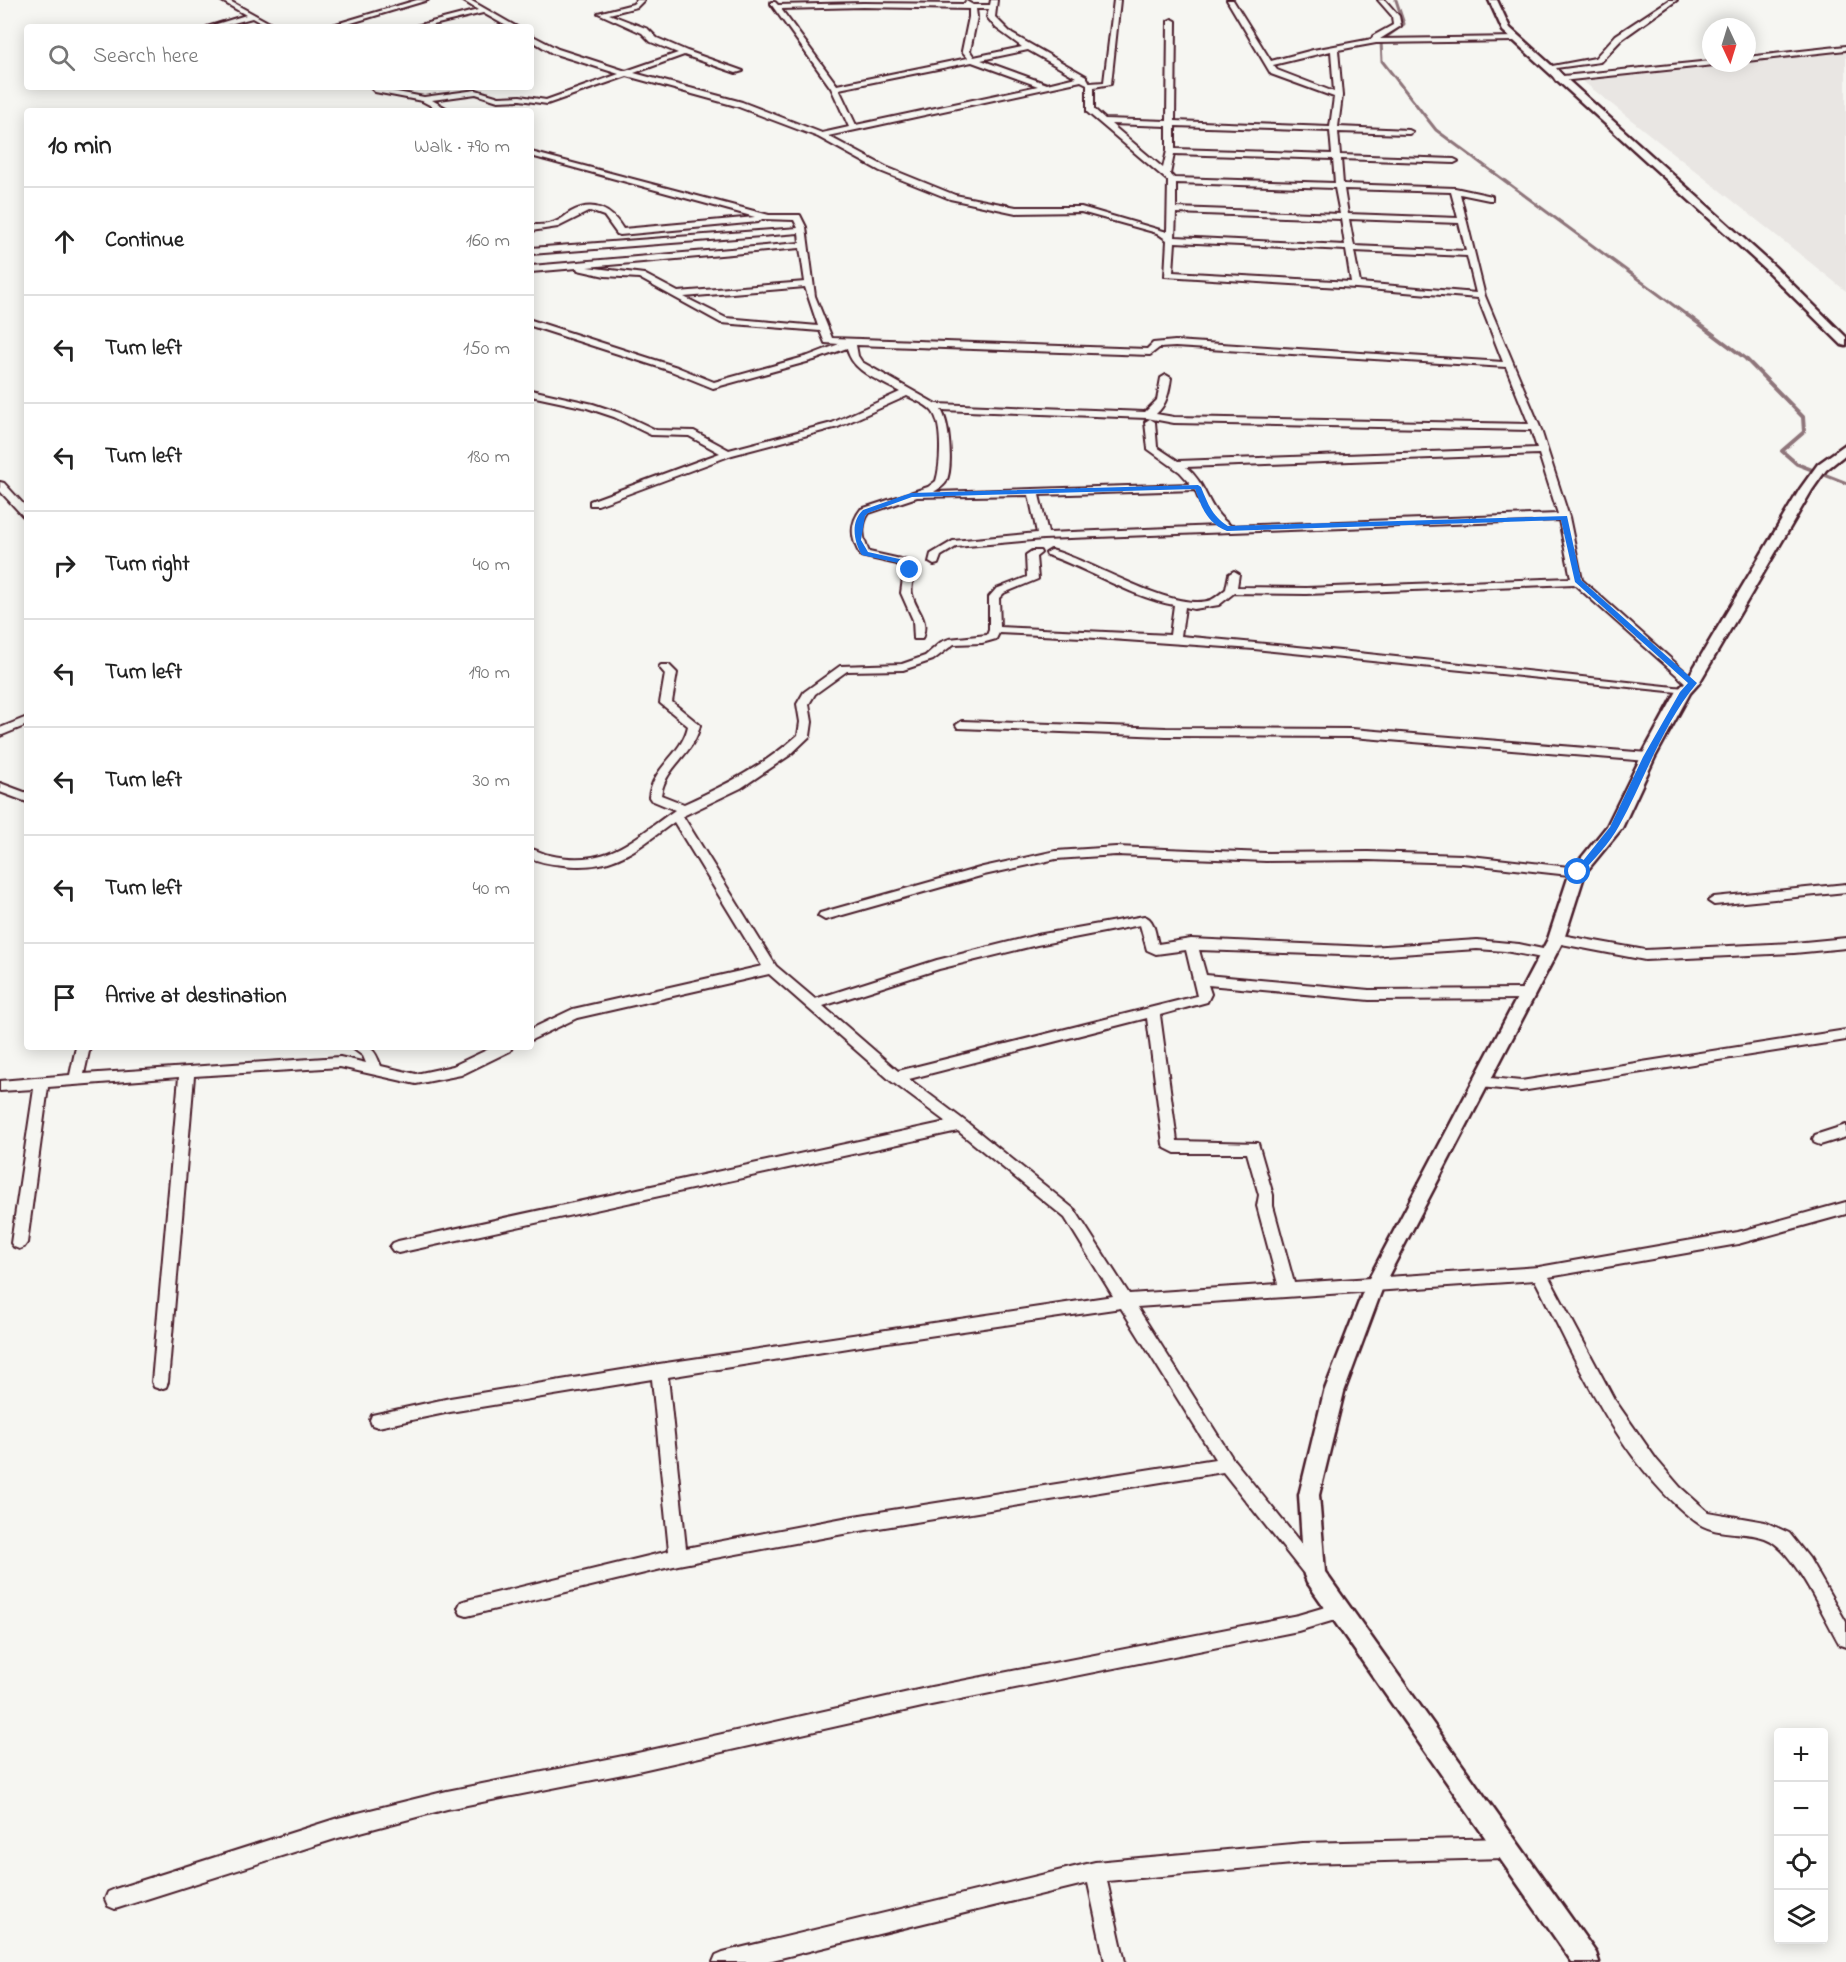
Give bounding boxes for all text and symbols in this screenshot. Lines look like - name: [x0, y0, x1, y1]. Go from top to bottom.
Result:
- north arrow: [1702, 18, 1756, 72]
- search box: [24, 24, 534, 90]
- icon: search: [45, 41, 78, 74]
- text: Search here: [93, 41, 198, 73]
- text: 10 min: [48, 128, 112, 166]
- text: Walk · 790 m: [414, 133, 510, 162]
- icon: ahead: [48, 225, 81, 258]
- text: Continue: [105, 225, 184, 257]
- text: 160 m: [466, 227, 510, 256]
- icon: left: [48, 333, 81, 366]
- text: Turn left: [105, 333, 182, 365]
- text: 150 m: [463, 335, 510, 364]
- icon: left: [48, 441, 81, 474]
- text: Turn left: [105, 441, 182, 473]
- text: 180 m: [467, 443, 510, 472]
- icon: right: [48, 549, 81, 582]
- text: Turn right: [105, 549, 190, 581]
- text: 40 m: [473, 551, 510, 580]
- route end: [896, 556, 922, 582]
- icon: left: [48, 657, 81, 690]
- text: Turn left: [105, 657, 182, 689]
- text: 190 m: [468, 659, 510, 688]
- icon: left: [48, 765, 81, 798]
- text: Turn left: [105, 765, 182, 797]
- text: 30 m: [473, 767, 510, 796]
- route start: [1564, 858, 1590, 884]
- icon: left: [48, 873, 81, 906]
- text: Turn left: [105, 873, 182, 905]
- text: 40 m: [473, 875, 510, 904]
- icon: arrive: [48, 981, 81, 1014]
- text: Arrive at destination: [105, 981, 287, 1013]
- map controls: [1774, 1728, 1828, 1944]
- button: +: [1774, 1728, 1828, 1782]
- button: −: [1774, 1782, 1828, 1836]
- button: locate: [1774, 1836, 1828, 1890]
- button: layers: [1774, 1890, 1828, 1944]

